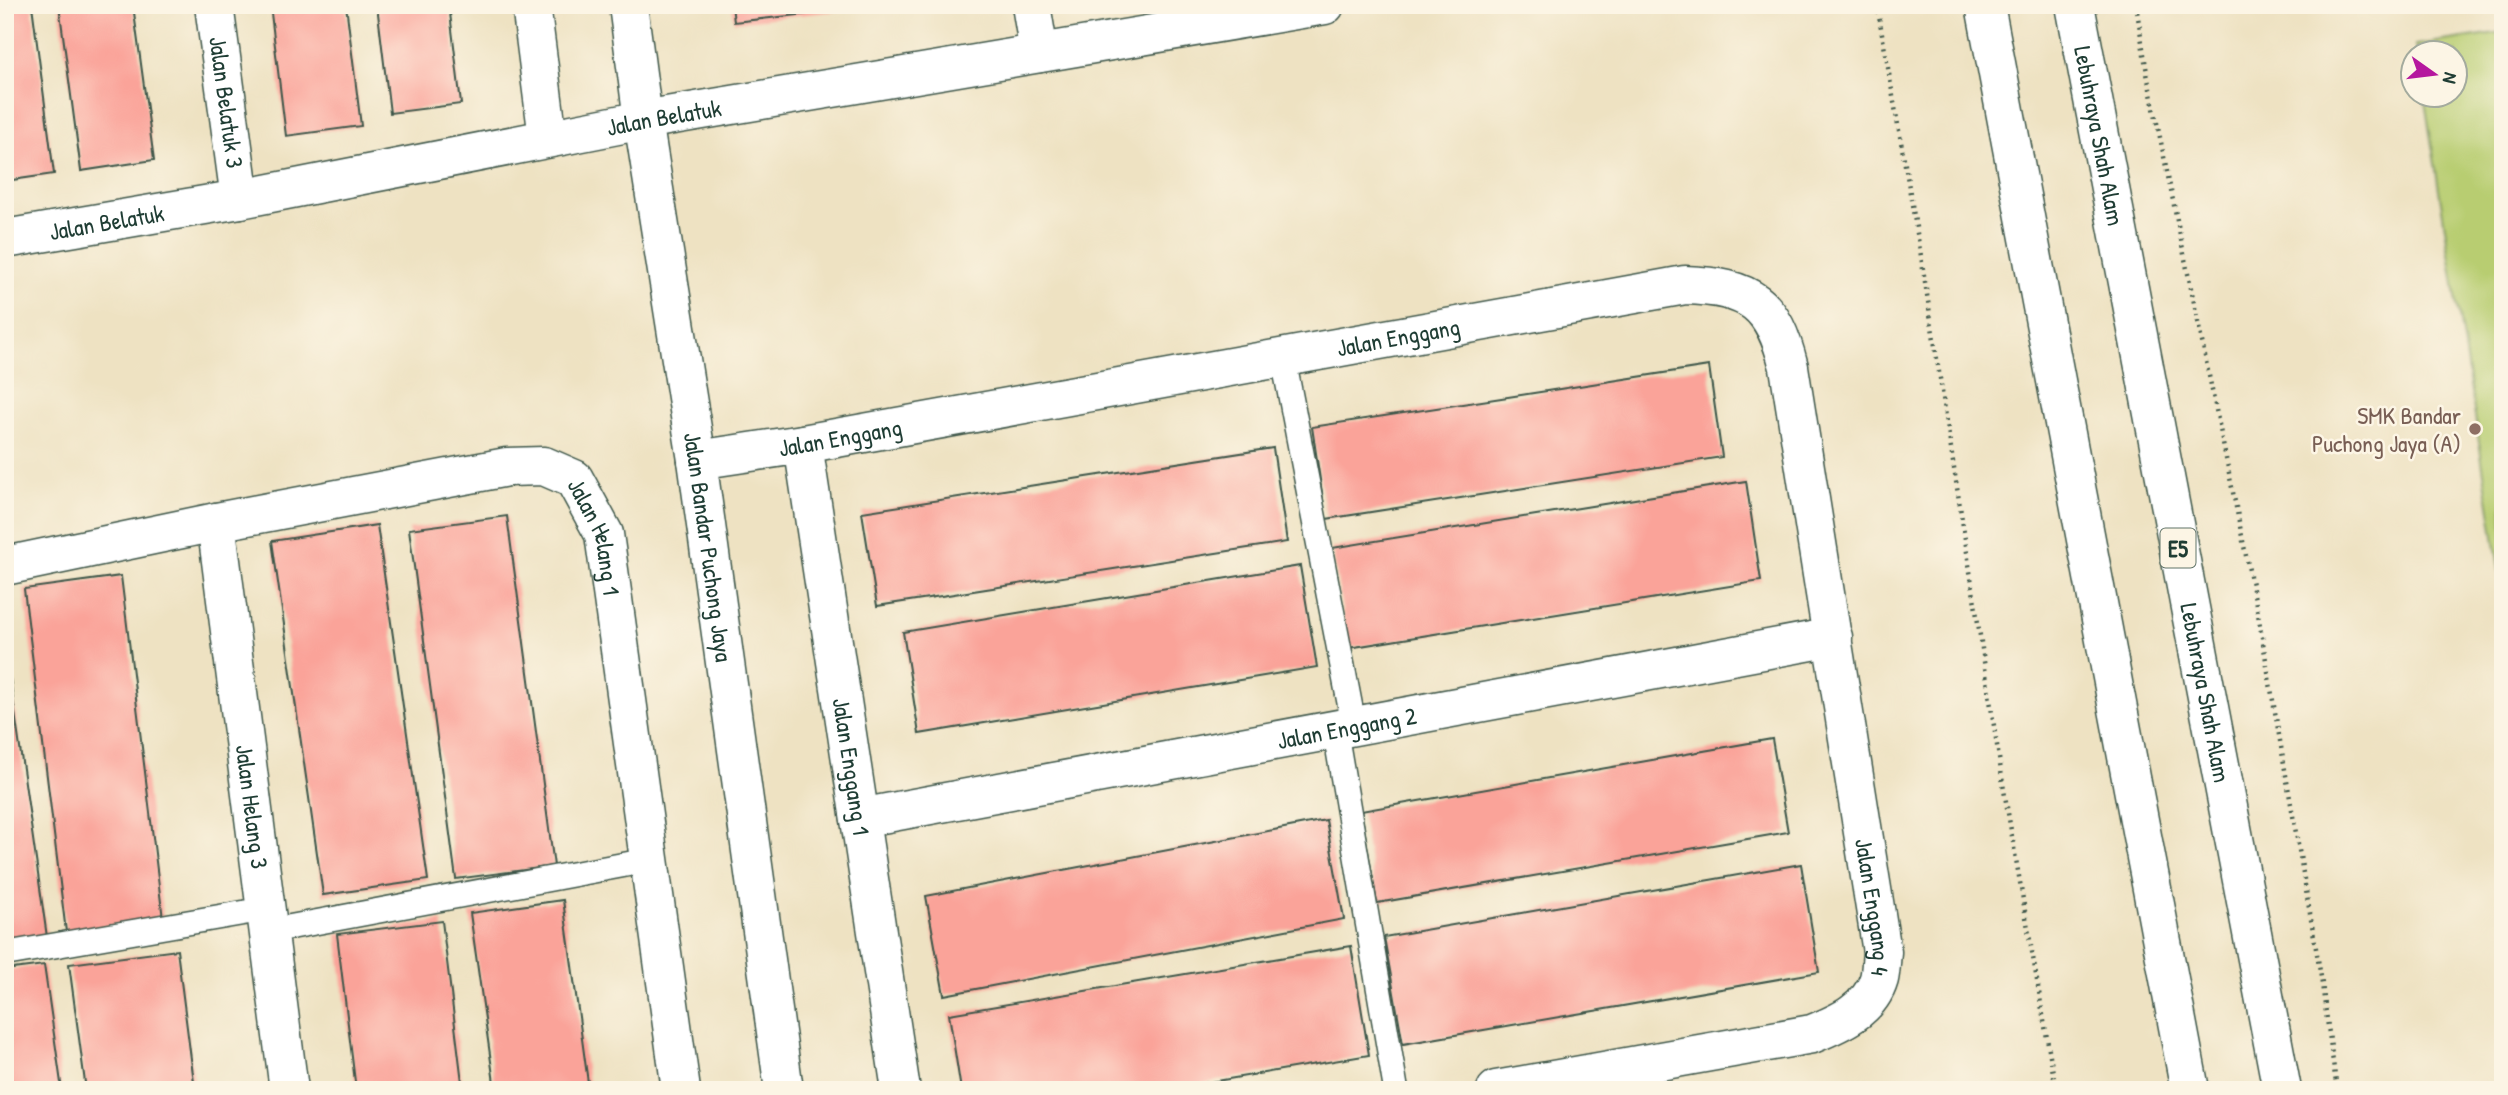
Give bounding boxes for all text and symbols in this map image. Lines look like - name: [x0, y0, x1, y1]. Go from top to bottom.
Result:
- street label: Jalan Belatuk 3: [202, 34, 252, 170]
- north arrow: [2400, 38, 2470, 108]
- street label: Lebuhraya Shah Alam: [2067, 43, 2133, 228]
- text: N: [2437, 70, 2464, 86]
- street label: Jalan Belatuk: [604, 91, 723, 143]
- street label: Jalan Belatuk: [47, 196, 166, 247]
- street label: Jalan Enggang: [1334, 310, 1462, 363]
- place label: SMK Bandar Puchong Jaya (A): [2312, 399, 2461, 459]
- street label: Jalan Enggang: [777, 411, 904, 463]
- marker: SMK Bandar Puchong Jaya (A): [2467, 421, 2483, 437]
- street label: Jalan Bandar Puchong Jaya: [677, 430, 741, 664]
- street label: Jalan Helang 1: [560, 472, 628, 597]
- road number: E5: [2160, 528, 2196, 568]
- street label: Lebuhraya Shah Alam: [2173, 600, 2239, 785]
- street label: Jalan Enggang 1: [826, 695, 878, 837]
- street label: Jalan Enggang 2: [1274, 699, 1419, 756]
- street label: Jalan Helang 3: [229, 743, 276, 871]
- street label: Jalan Enggang 4: [1848, 836, 1898, 978]

